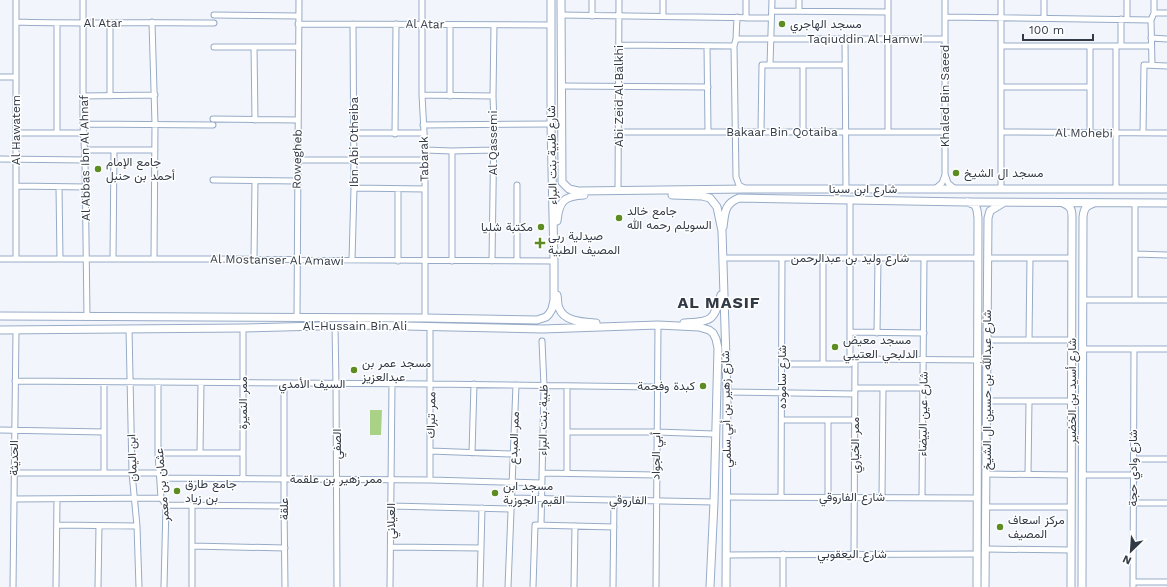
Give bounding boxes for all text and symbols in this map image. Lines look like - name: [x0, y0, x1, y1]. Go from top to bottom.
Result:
- street label: Al Atar: [83, 16, 123, 30]
- scale bar: [1023, 16, 1093, 42]
- street label: Al Atar: [405, 17, 445, 31]
- place label: مسجد الهاجري: [790, 17, 862, 34]
- marker: مسجد الهاجري: [777, 19, 787, 29]
- text: 100 m: [1029, 23, 1064, 37]
- street label: Taqiuddin Al Hamwi: [807, 32, 923, 46]
- street label: Abi Zeid Al Balkhi: [612, 45, 626, 147]
- street label: Khaled Bin Saeed: [938, 45, 952, 147]
- street label: Al Hawatem: [9, 95, 23, 165]
- street label: Al Abbas Ibn Al Ahnaf: [77, 95, 93, 221]
- street label: Ibn Abi Otheiba: [347, 96, 361, 187]
- street label: شارع ظبية بنت البراء: [544, 105, 562, 205]
- street label: Al Qassemi: [486, 110, 500, 176]
- street label: Bakaar Bin Qotaiba: [726, 125, 838, 139]
- street label: Al Mohebi: [1055, 125, 1113, 141]
- street label: Rowegheb: [289, 129, 305, 189]
- street label: Tabarak: [417, 136, 431, 182]
- place label: جامع الإمام أحمد بن حنبل: [106, 155, 175, 184]
- marker: جامع الإمام أحمد بن حنبل: [93, 164, 103, 174]
- place label: مسجد ال الشيخ: [964, 166, 1043, 182]
- marker: مسجد ال الشيخ: [951, 168, 961, 178]
- street label: شارع ابن سينا: [829, 182, 897, 198]
- place label: جامع خالد السويلم رحمه الله: [627, 204, 711, 233]
- marker: جامع خالد السويلم رحمه الله: [614, 213, 624, 223]
- place label: مكتبة شليا: [481, 220, 533, 234]
- marker: مكتبة شليا: [536, 222, 546, 232]
- place label: صيدلية ربى المصيف الطبية: [548, 229, 620, 257]
- marker: صيدلية ربى المصيف الطبية: [535, 238, 545, 248]
- street label: شارع وليد بن عبدالرحمن: [791, 251, 909, 267]
- street label: Al Mostanser Al Amawi: [210, 252, 344, 268]
- district label: AL MASIF: [677, 293, 761, 312]
- street label: شارع عبدالله بن حسين ال الشيخ: [980, 310, 996, 470]
- street label: Al-Hussain Bin Ali: [303, 319, 407, 333]
- place label: مسجد معيض الدلبحي العتيبي: [843, 333, 918, 364]
- street label: شارع أسيد بن الخضير: [1065, 338, 1081, 445]
- marker: مسجد معيض الدلبحي العتيبي: [830, 342, 840, 352]
- street label: شارع ساموده: [775, 345, 791, 409]
- street label: شارع زهير بن أبي سلمي: [718, 350, 737, 468]
- place label: مسجد عمر بن عبدالعزيز: [361, 356, 431, 385]
- marker: مسجد عمر بن عبدالعزيز: [349, 365, 359, 375]
- street label: شارع عين البيضاء: [915, 371, 933, 457]
- street label: ممر النميرة: [236, 376, 251, 430]
- street label: السيف الأمدي: [279, 377, 345, 394]
- place label: كبدة وفحمة: [637, 379, 695, 394]
- marker: كبدة وفحمة: [698, 381, 708, 391]
- street label: ظبية بنت البراء: [535, 384, 552, 456]
- street label: ممر تبراك: [424, 391, 439, 439]
- street label: ممر المبدع: [506, 411, 524, 465]
- street label: ممر الخياري: [848, 417, 865, 473]
- street label: الصفي: [330, 429, 347, 459]
- street label: شارع وادي حجة: [1126, 429, 1143, 507]
- street label: أبي الجواد: [649, 432, 666, 480]
- street label: ابن اليمان: [124, 434, 141, 482]
- street label: الحديثة: [7, 440, 21, 476]
- street label: عثمان بن معمر: [152, 448, 173, 523]
- street label: ممر زهير بن علقمة: [290, 472, 382, 487]
- place label: جامع طارق بن زياد: [185, 477, 237, 506]
- place label: مسجد ابن القيم الجوزية: [503, 479, 565, 508]
- marker: جامع طارق بن زياد: [172, 486, 182, 496]
- marker: مسجد ابن القيم الجوزية: [490, 488, 500, 498]
- street label: شارع الفاروقي: [819, 490, 885, 507]
- street label: الفاروقي: [609, 493, 647, 510]
- street label: علقة: [277, 498, 291, 520]
- street label: العيلاني: [384, 503, 401, 539]
- place label: مركز اسعاف المصيف: [1008, 513, 1065, 541]
- marker: مركز اسعاف المصيف: [995, 522, 1005, 532]
- north arrow: [1111, 531, 1151, 571]
- street label: شارع اليعقوبي: [817, 547, 887, 564]
- text: N: [1121, 552, 1133, 567]

